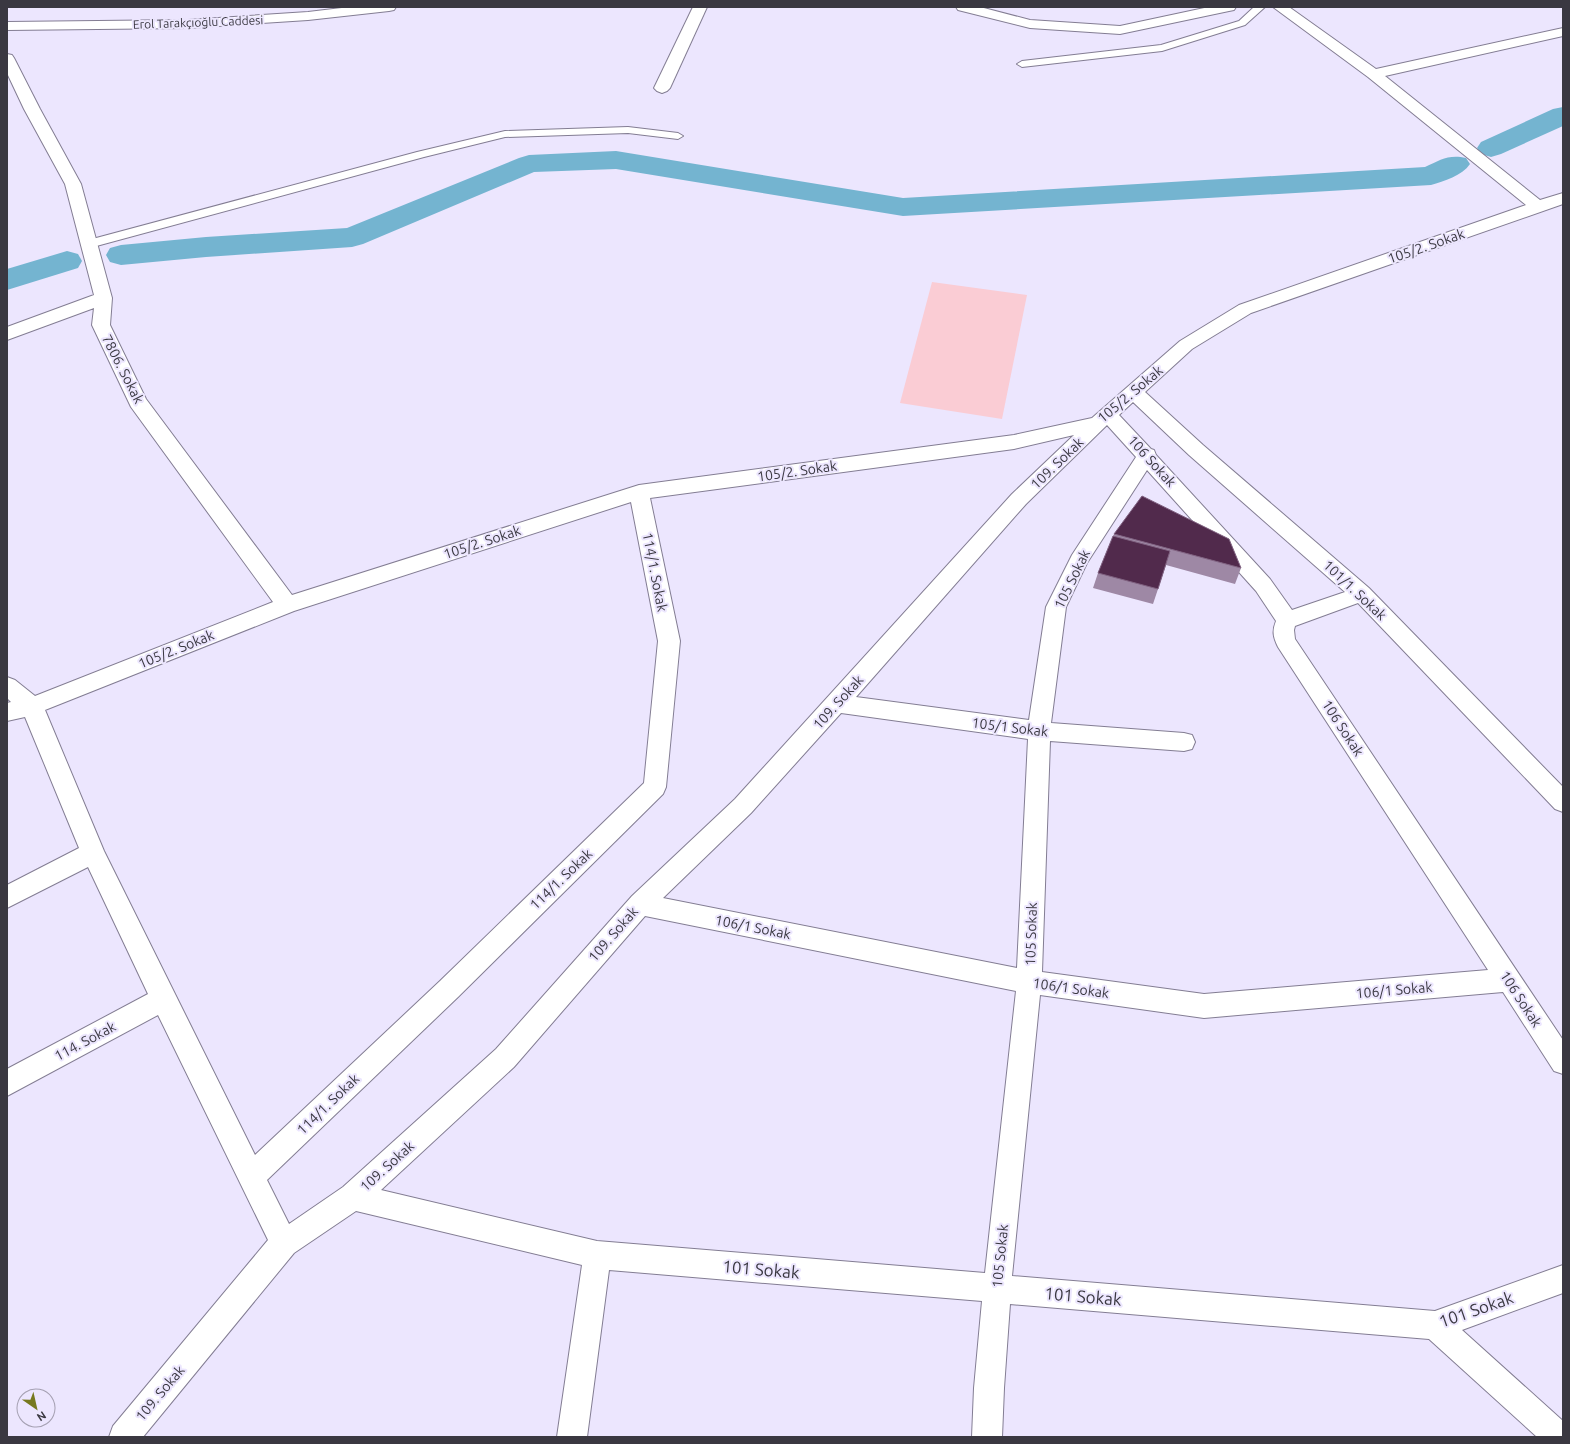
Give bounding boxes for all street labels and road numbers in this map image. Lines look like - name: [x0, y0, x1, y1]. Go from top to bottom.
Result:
- street label: Erol Tarakçıoğlu Caddesi: [133, 13, 264, 31]
- street label: 105/2. Sokak: [1385, 225, 1467, 267]
- street label: 7806. Sokak: [99, 332, 147, 406]
- street label: 105/2. Sokak: [1094, 362, 1166, 426]
- street label: 106 Sokak: [1125, 432, 1179, 490]
- street label: 109. Sokak: [1027, 434, 1087, 492]
- street label: 105/2. Sokak: [756, 457, 838, 485]
- street label: 105/2. Sokak: [441, 522, 523, 562]
- street label: 114/1. Sokak: [639, 531, 671, 613]
- street label: 105 Sokak: [1051, 547, 1093, 611]
- street label: 101/1. Sokak: [1320, 557, 1390, 623]
- street label: 105/2. Sokak: [136, 627, 216, 671]
- street label: 109. Sokak: [810, 672, 866, 732]
- street label: 106 Sokak: [1319, 697, 1367, 759]
- street label: 105/1 Sokak: [971, 714, 1049, 740]
- street label: 114/1. Sokak: [527, 845, 595, 913]
- street label: 105 Sokak: [1022, 902, 1040, 966]
- street label: 109. Sokak: [585, 903, 641, 965]
- street label: 106/1 Sokak: [714, 912, 792, 942]
- street label: 106 Sokak: [1497, 968, 1545, 1030]
- street label: 106/1 Sokak: [1032, 975, 1110, 1001]
- street label: 106/1 Sokak: [1355, 979, 1433, 1001]
- street label: 114. Sokak: [52, 1018, 118, 1064]
- street label: 114/1. Sokak: [294, 1070, 362, 1138]
- street label: 109. Sokak: [357, 1138, 417, 1194]
- street label: 105 Sokak: [989, 1223, 1011, 1289]
- street label: 101 Sokak: [722, 1256, 801, 1282]
- street label: 101 Sokak: [1044, 1283, 1123, 1309]
- street label: 101 Sokak: [1436, 1287, 1516, 1331]
- street label: 109. Sokak: [132, 1362, 188, 1424]

